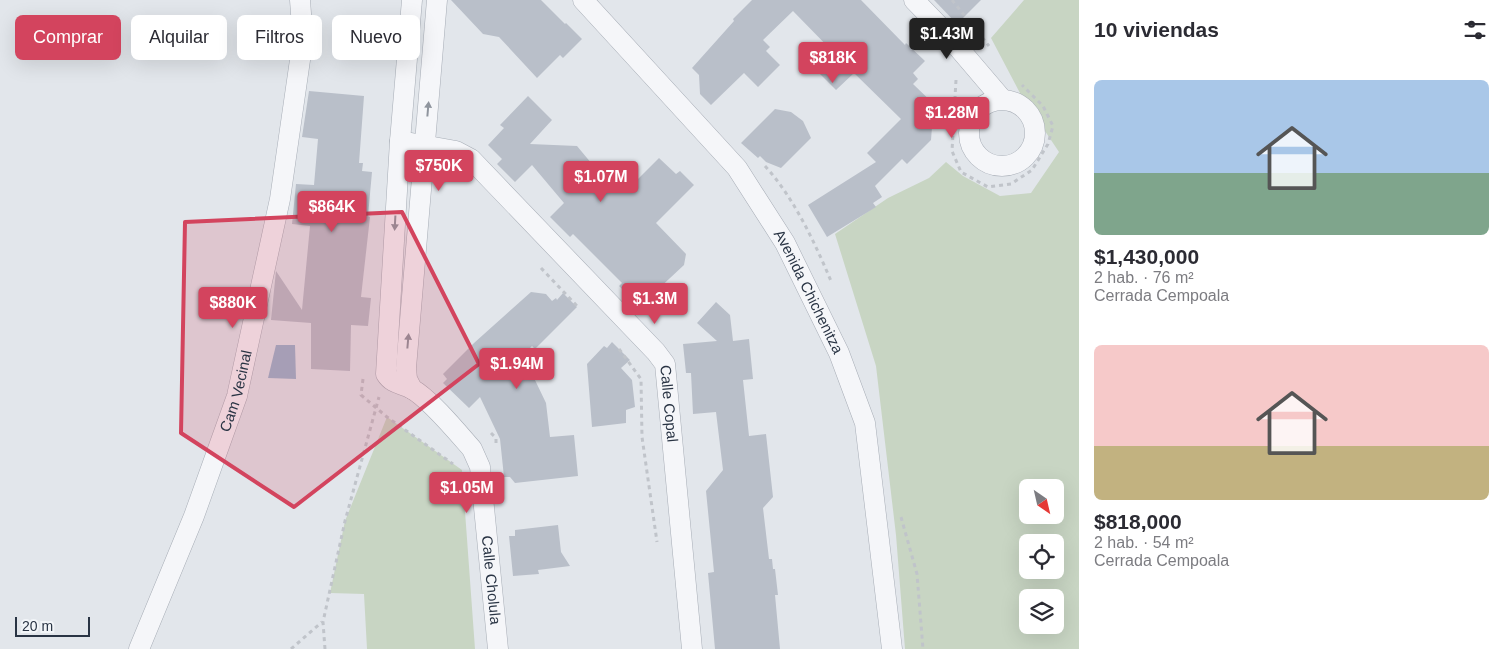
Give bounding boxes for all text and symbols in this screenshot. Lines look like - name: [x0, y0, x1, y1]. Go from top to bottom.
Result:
- chip: Comprar: [15, 15, 121, 60]
- chip: Alquilar: [131, 15, 227, 60]
- chip: Filtros: [237, 15, 322, 60]
- chip: Nuevo: [332, 15, 420, 60]
- icon: filters: [1461, 16, 1489, 44]
- pin: $1.43M: [906, 18, 988, 60]
- text: 10 viviendas: [1094, 18, 1219, 41]
- text: $1.43M: [920, 25, 974, 42]
- pin: $818K: [798, 42, 868, 84]
- text: $818K: [809, 49, 857, 66]
- pin: $1.28M: [911, 96, 993, 139]
- one-way arrow: [424, 101, 432, 117]
- text: $1.28M: [925, 104, 979, 121]
- icon: home: [1247, 113, 1337, 203]
- pin: $750K: [404, 150, 474, 192]
- text: $750K: [415, 157, 463, 174]
- pin: $1.07M: [560, 160, 642, 203]
- text: $1.07M: [574, 168, 628, 185]
- pin: $864K: [297, 190, 367, 233]
- text: $864K: [308, 198, 356, 215]
- one-way arrow: [391, 215, 399, 231]
- street label: Avenida Chichenitza: [771, 226, 847, 357]
- text: $1,430,000: [1094, 245, 1199, 268]
- text: 2 hab. · 76 m²: [1094, 269, 1194, 286]
- pin: $1.3M: [620, 282, 690, 325]
- pin: $880K: [198, 286, 268, 329]
- text: Cerrada Cempoala: [1094, 287, 1229, 304]
- text: $1.3M: [633, 290, 677, 307]
- text: $880K: [209, 294, 257, 311]
- one-way arrow: [405, 333, 413, 349]
- street label: Cam Vecinal: [216, 348, 255, 434]
- pin: $1.94M: [476, 348, 558, 390]
- text: $1.94M: [490, 355, 544, 372]
- street label: Calle Copal: [657, 364, 681, 443]
- icon: home: [1247, 378, 1337, 468]
- pin: $1.05M: [426, 472, 508, 514]
- text: $1.05M: [440, 479, 494, 496]
- north arrow: [1019, 479, 1064, 524]
- map controls: [1019, 479, 1064, 634]
- text: $818,000: [1094, 510, 1182, 533]
- button: locate: [1019, 534, 1064, 579]
- text: 2 hab. · 54 m²: [1094, 534, 1194, 551]
- street label: Calle Cholula: [479, 535, 505, 626]
- text: Cerrada Cempoala: [1094, 552, 1229, 569]
- button: layers: [1019, 589, 1064, 634]
- scale bar: [15, 614, 90, 637]
- text: 20 m: [22, 618, 53, 634]

